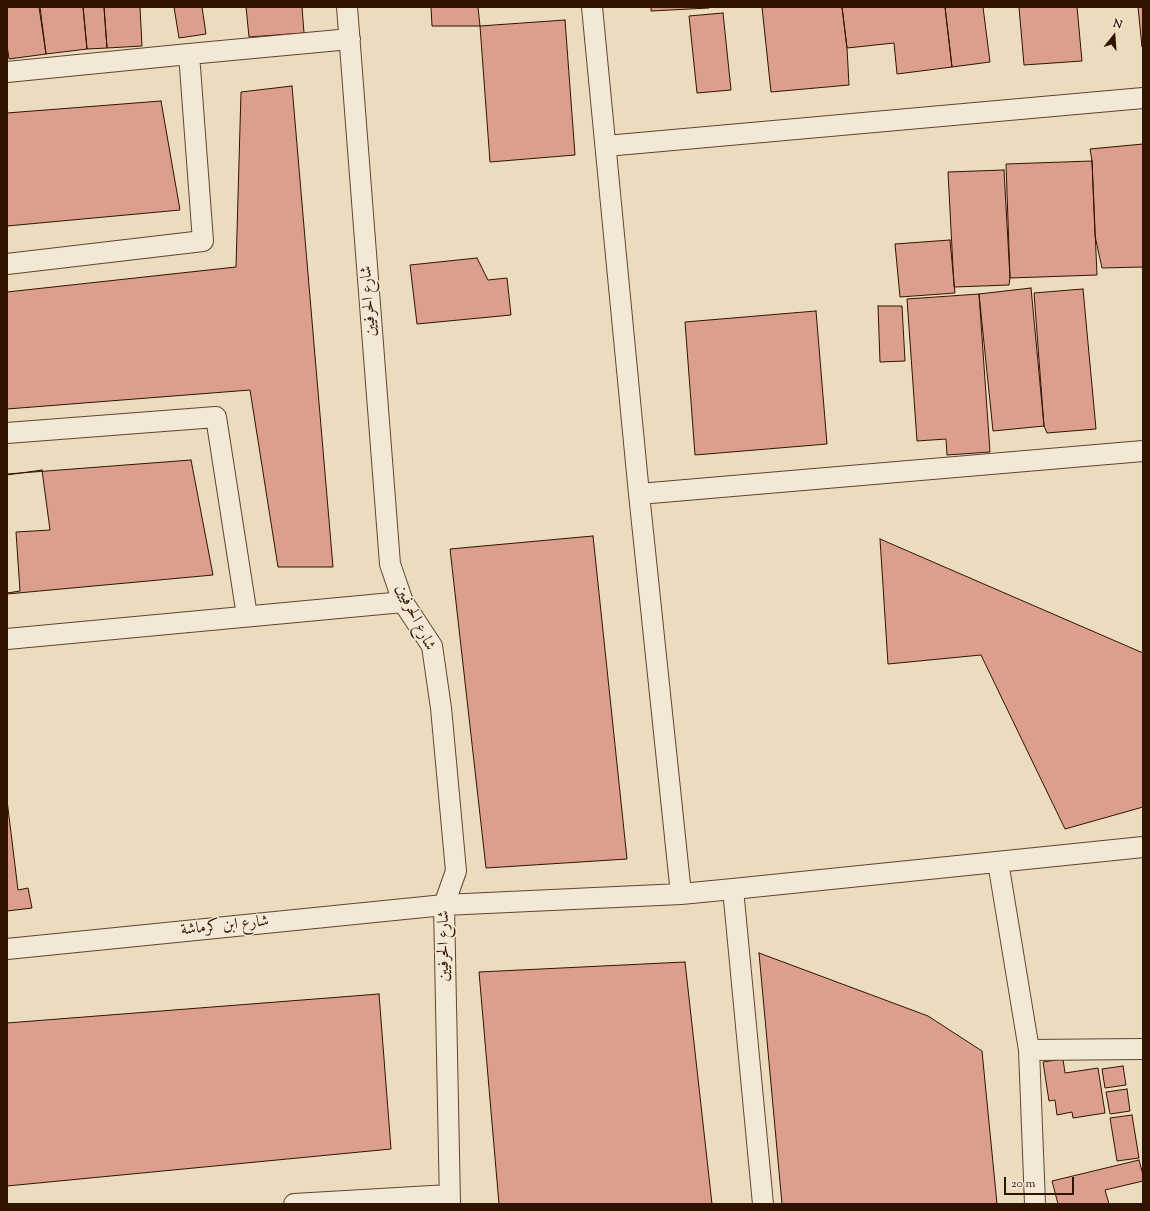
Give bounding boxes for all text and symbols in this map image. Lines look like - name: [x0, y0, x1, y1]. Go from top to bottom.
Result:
- north arrow: [1094, 16, 1134, 56]
- text: N: [1111, 16, 1124, 33]
- street label: شارع الحرفيين: [358, 265, 382, 337]
- street label: شارع الحرفيين: [390, 582, 438, 654]
- street label: شارع الحرفيين: [435, 910, 455, 982]
- street label: شارع ابن كرماشة: [180, 913, 270, 941]
- scale bar: [1006, 1169, 1076, 1195]
- text: 20 m: [1011, 1175, 1035, 1193]

